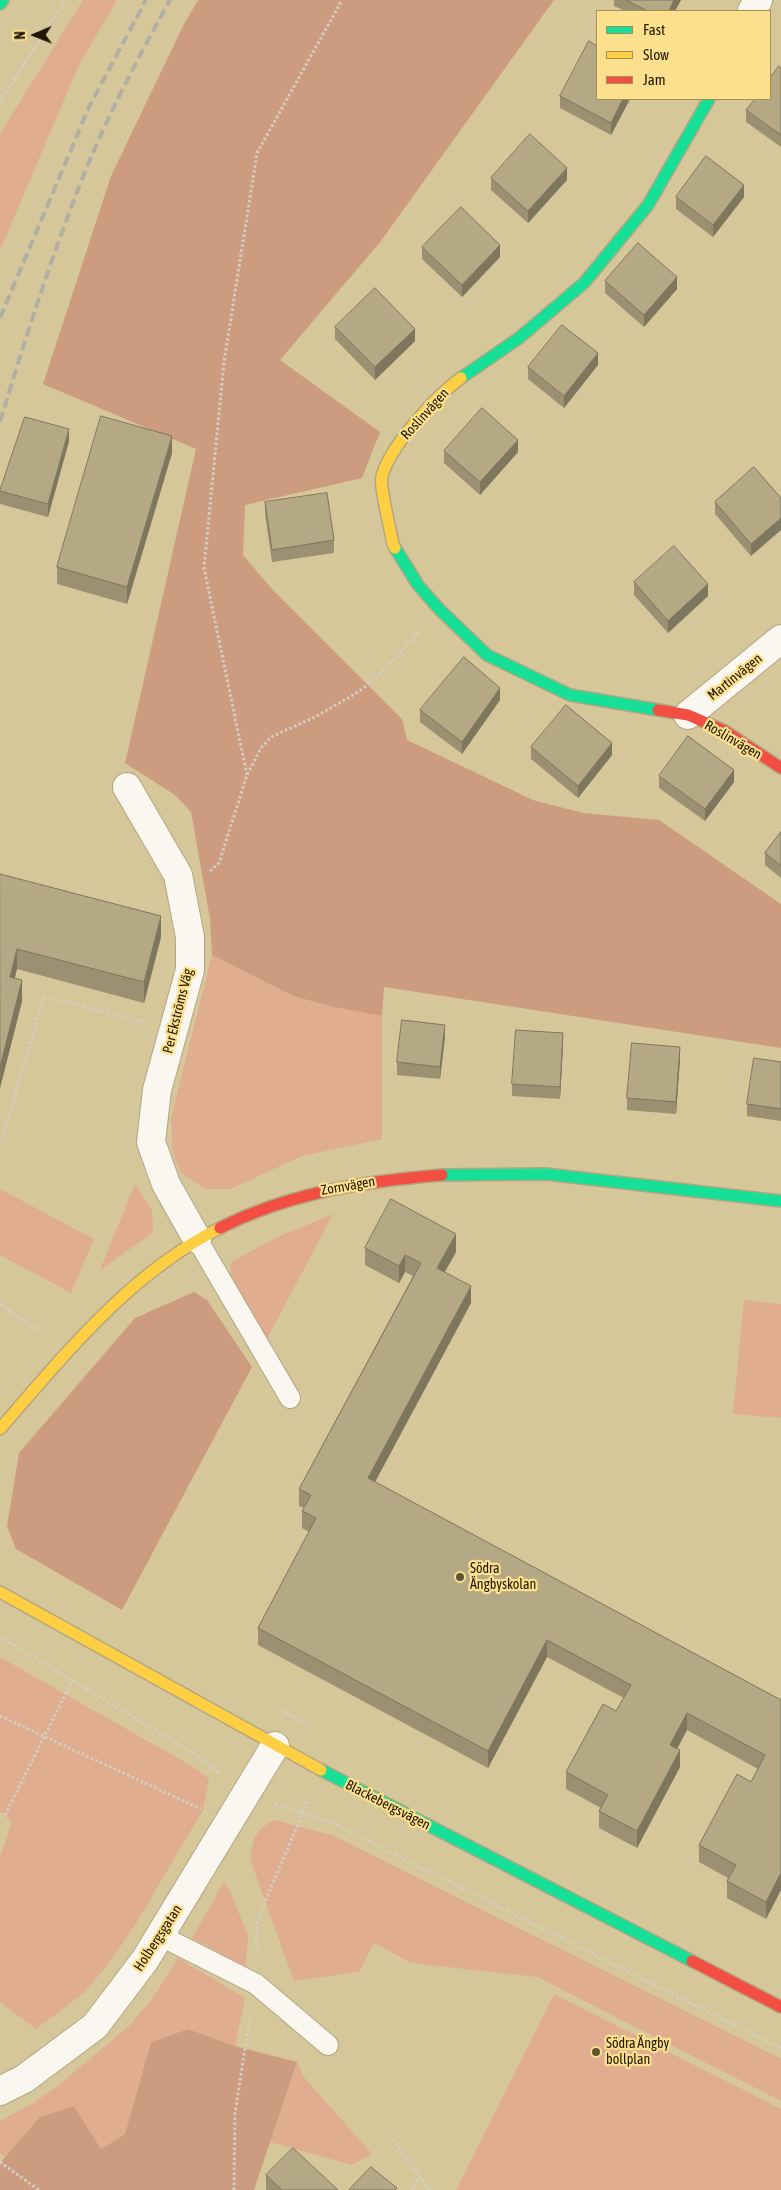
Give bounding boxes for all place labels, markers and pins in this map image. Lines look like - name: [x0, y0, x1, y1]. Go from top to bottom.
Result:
- place label: Södra Ängbyskolan: [470, 1561, 536, 1594]
- marker: Södra Ängbyskolan: [454, 1571, 466, 1583]
- place label: Södra Ängby bollplan: [606, 2036, 669, 2068]
- marker: Södra Ängby bollplan: [590, 2046, 602, 2058]

